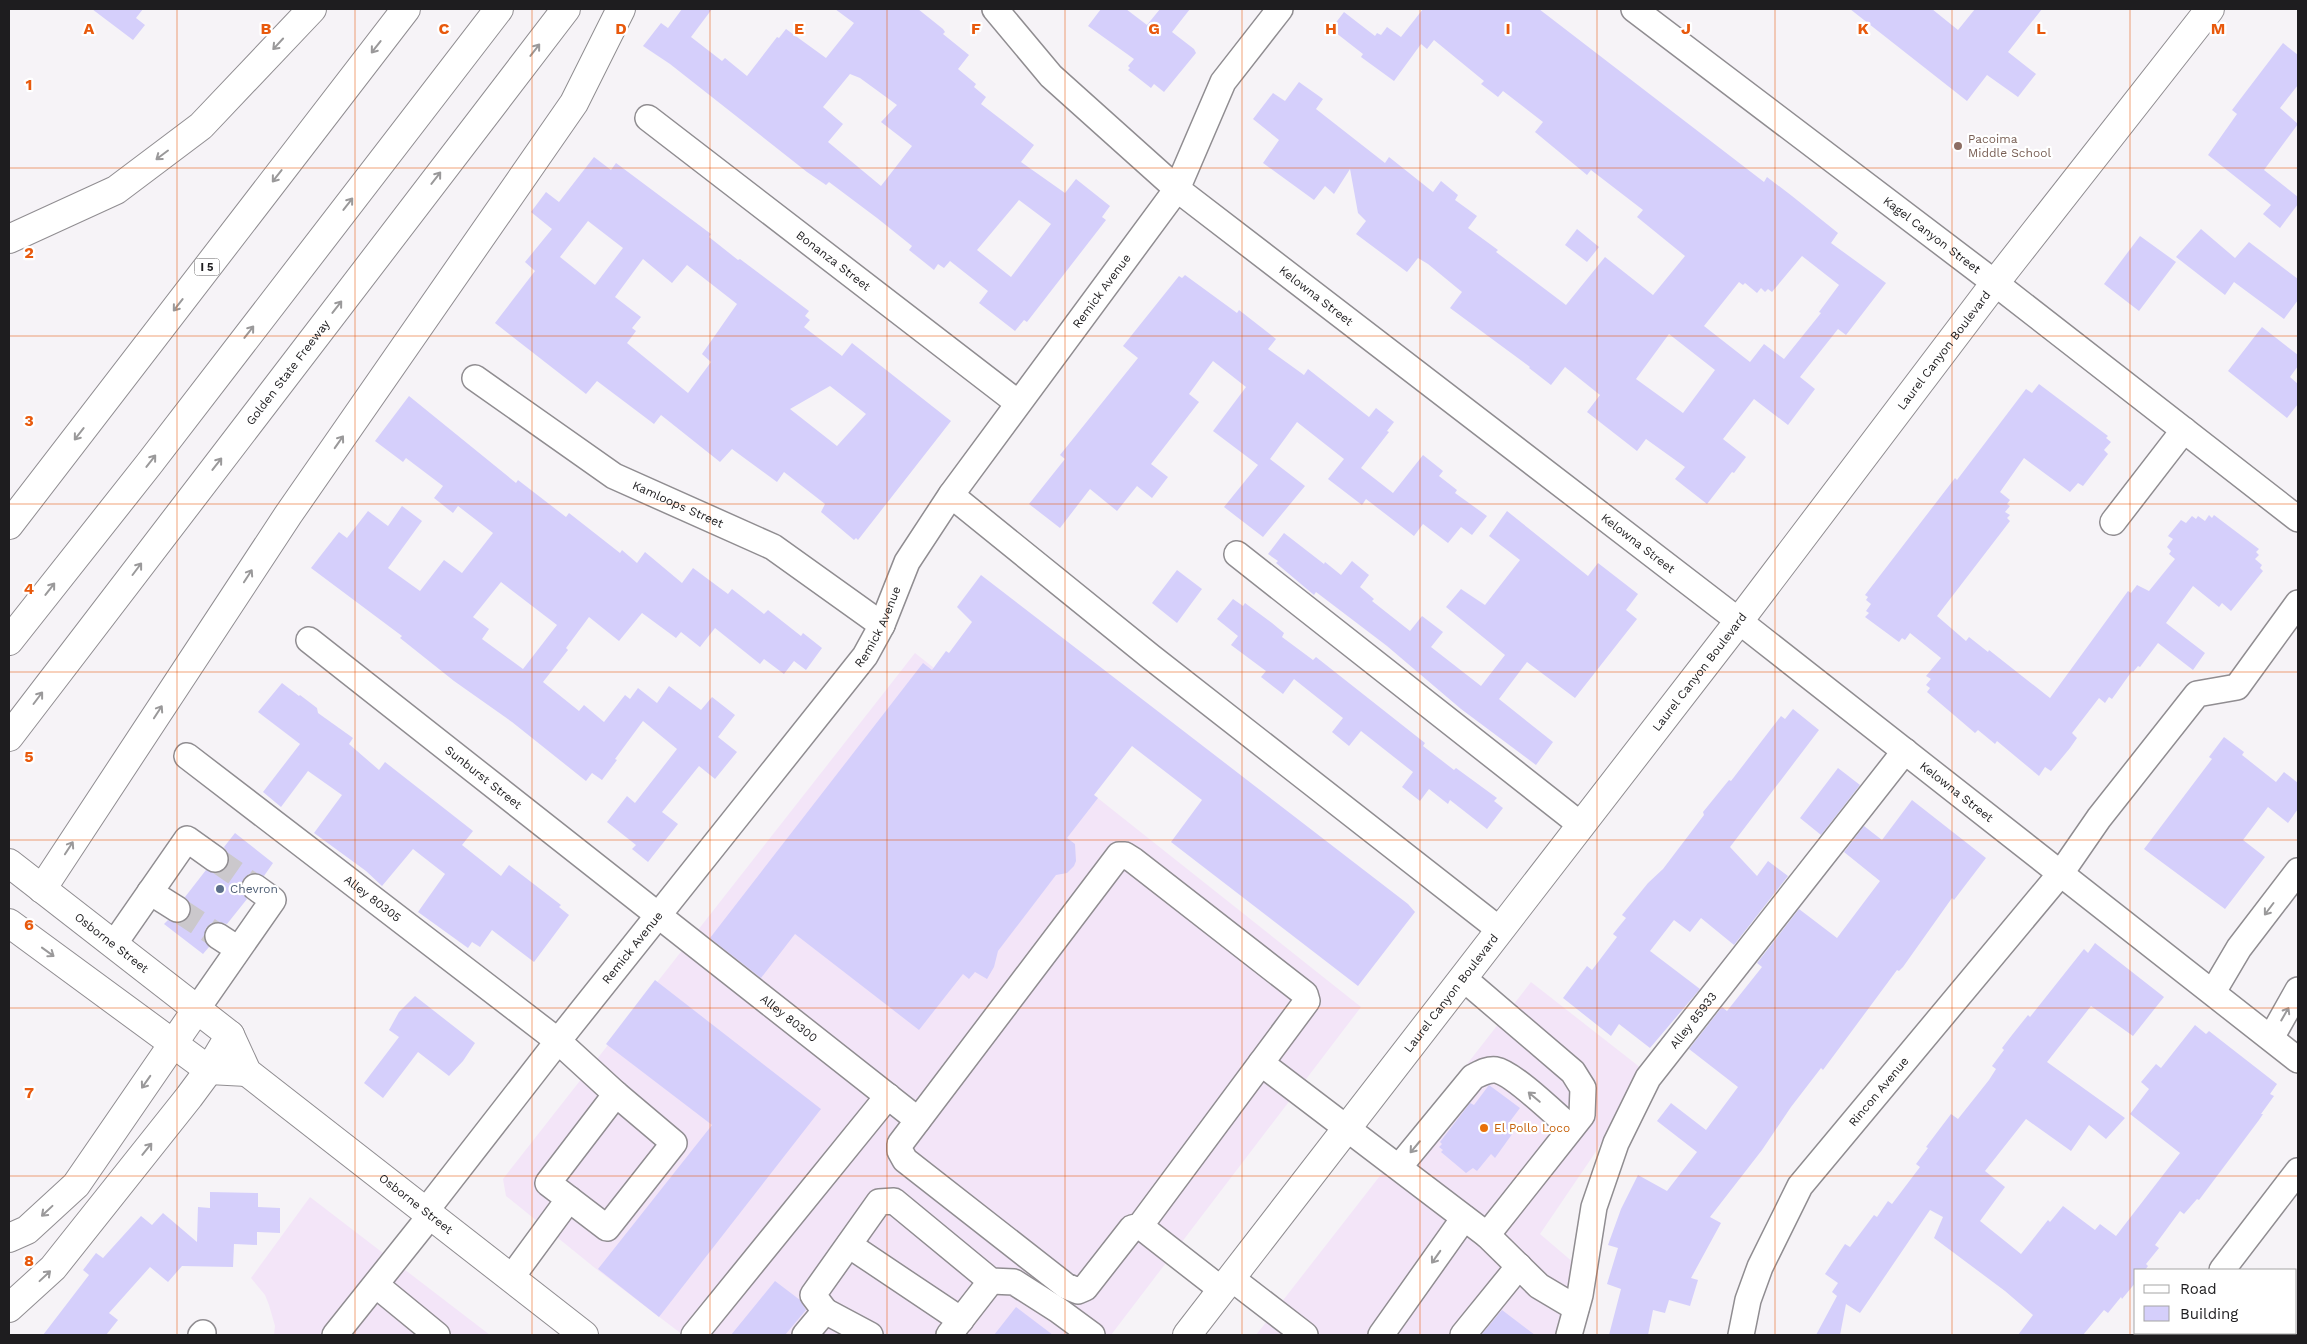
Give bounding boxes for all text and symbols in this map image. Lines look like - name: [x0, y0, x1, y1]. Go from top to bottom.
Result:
- text: A: [84, 19, 95, 38]
- text: B: [261, 19, 272, 38]
- text: C: [439, 19, 450, 38]
- text: D: [615, 19, 627, 38]
- text: E: [794, 19, 804, 38]
- text: F: [971, 19, 981, 38]
- text: G: [1148, 19, 1160, 38]
- text: H: [1325, 19, 1337, 38]
- text: I: [1505, 19, 1511, 38]
- text: J: [1681, 19, 1691, 38]
- text: K: [1857, 19, 1869, 38]
- text: L: [2036, 19, 2046, 38]
- text: M: [2211, 19, 2225, 38]
- one-way arrow: [272, 38, 284, 51]
- one-way arrow: [371, 40, 382, 53]
- one-way arrow: [530, 43, 540, 57]
- text: 1: [26, 75, 32, 94]
- place label: Pacoima Middle School: [1968, 132, 2051, 160]
- marker: Pacoima Middle School: [1952, 140, 1964, 152]
- one-way arrow: [156, 150, 169, 161]
- one-way arrow: [272, 169, 283, 182]
- one-way arrow: [430, 172, 441, 185]
- street label: Kagel Canyon Street: [1880, 194, 1983, 277]
- one-way arrow: [343, 198, 354, 211]
- street label: Bonanza Street: [793, 228, 873, 294]
- text: 2: [24, 243, 34, 262]
- street label: Remick Avenue: [1070, 251, 1134, 331]
- road number: I 5: [194, 258, 220, 276]
- street label: Kelowna Street: [1276, 263, 1356, 329]
- street label: Laurel Canyon Boulevard: [1894, 288, 1994, 413]
- one-way arrow: [173, 298, 183, 312]
- one-way arrow: [332, 300, 342, 314]
- street label: Golden State Freeway: [243, 316, 333, 428]
- one-way arrow: [244, 326, 255, 339]
- text: 3: [24, 411, 34, 430]
- one-way arrow: [74, 427, 84, 441]
- one-way arrow: [334, 435, 344, 449]
- one-way arrow: [145, 455, 156, 468]
- one-way arrow: [211, 458, 222, 471]
- street label: Kamloops Street: [630, 478, 726, 531]
- street label: Kelowna Street: [1598, 511, 1678, 576]
- one-way arrow: [131, 563, 142, 576]
- one-way arrow: [243, 570, 253, 584]
- text: 4: [24, 579, 34, 598]
- one-way arrow: [44, 583, 55, 596]
- street label: Remick Avenue: [852, 584, 904, 670]
- street label: Laurel Canyon Boulevard: [1649, 610, 1750, 734]
- one-way arrow: [33, 692, 44, 705]
- one-way arrow: [154, 706, 164, 720]
- street label: Sunburst Street: [442, 743, 524, 812]
- text: 5: [24, 747, 34, 766]
- street label: Kelowna Street: [1917, 759, 1996, 825]
- one-way arrow: [64, 841, 74, 855]
- street label: Alley 80305: [341, 872, 404, 925]
- place label: Chevron: [230, 882, 278, 896]
- marker: Chevron: [214, 883, 226, 895]
- one-way arrow: [2263, 902, 2274, 915]
- street label: Remick Avenue: [599, 909, 666, 987]
- street label: Osborne Street: [72, 910, 151, 976]
- text: 6: [24, 915, 34, 934]
- street label: Laurel Canyon Boulevard: [1401, 931, 1501, 1055]
- one-way arrow: [41, 946, 54, 957]
- street label: Alley 85933: [1667, 990, 1720, 1051]
- street label: Alley 80300: [758, 992, 820, 1045]
- one-way arrow: [2280, 1007, 2290, 1021]
- street label: Rincon Avenue: [1846, 1054, 1912, 1129]
- one-way arrow: [141, 1075, 151, 1089]
- text: 7: [24, 1083, 34, 1102]
- one-way arrow: [1528, 1092, 1541, 1103]
- place label: El Pollo Loco: [1494, 1121, 1570, 1135]
- marker: El Pollo Loco: [1478, 1122, 1490, 1134]
- one-way arrow: [1410, 1141, 1421, 1154]
- one-way arrow: [141, 1143, 153, 1156]
- street label: Osborne Street: [376, 1171, 456, 1237]
- one-way arrow: [41, 1205, 54, 1217]
- one-way arrow: [1431, 1250, 1441, 1264]
- text: 8: [24, 1251, 34, 1270]
- legend: [2134, 1269, 2297, 1334]
- one-way arrow: [39, 1270, 51, 1282]
- text: Road: [2180, 1280, 2217, 1298]
- text: Building: [2180, 1305, 2238, 1323]

